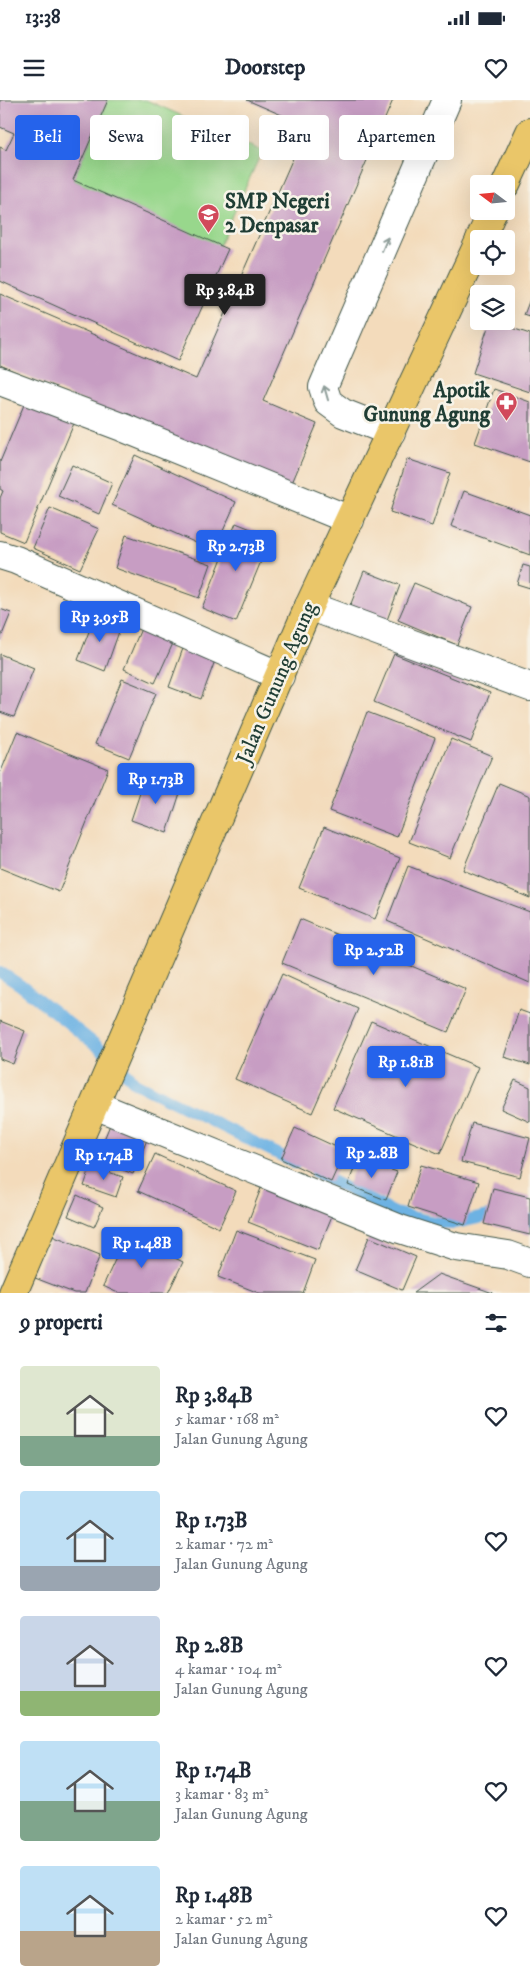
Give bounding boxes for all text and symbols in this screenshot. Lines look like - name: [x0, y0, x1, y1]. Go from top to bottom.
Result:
- text: 13:38: [25, 6, 61, 29]
- icon: menu: [20, 54, 48, 82]
- text: Doorstep: [225, 54, 305, 81]
- icon: heart: [482, 54, 510, 82]
- chip: Beli: [15, 115, 80, 160]
- chip: Sewa: [90, 115, 162, 160]
- chip: Filter: [172, 115, 249, 160]
- chip: Baru: [259, 115, 329, 160]
- chip: Apartemen: [339, 115, 454, 160]
- north arrow: [470, 175, 515, 220]
- map controls: [470, 175, 515, 330]
- place label: SMP Negeri 2 Denpasar: [225, 189, 330, 239]
- school or university icon: SMP Negeri 2 Denpasar: [197, 202, 221, 233]
- button: locate: [470, 230, 515, 275]
- one-way arrow: [380, 237, 390, 252]
- pin: Rp 3.84B: [173, 274, 277, 316]
- text: Rp 3.84B: [195, 280, 255, 300]
- button: layers: [470, 285, 515, 330]
- place label: Apotik Gunung Agung: [364, 378, 491, 428]
- one-way arrow: [320, 385, 330, 401]
- pharmacy icon: Apotik Gunung Agung: [494, 391, 518, 422]
- pin: Rp 2.73B: [184, 530, 288, 572]
- text: Rp 2.73B: [207, 536, 265, 556]
- street label: Jalan Gunung Agung: [230, 597, 323, 770]
- pin: Rp 3.95B: [48, 600, 152, 643]
- text: Rp 3.95B: [71, 607, 129, 627]
- pin: Rp 1.73B: [104, 762, 208, 805]
- text: Rp 1.73B: [128, 769, 184, 789]
- pin: Rp 2.52B: [322, 934, 426, 976]
- text: Rp 2.52B: [344, 940, 404, 960]
- pin: Rp 1.81B: [354, 1046, 458, 1088]
- text: Rp 1.81B: [378, 1052, 434, 1072]
- pin: Rp 2.8B: [326, 1136, 418, 1179]
- pin: Rp 1.74B: [52, 1138, 156, 1181]
- text: Rp 2.8B: [346, 1143, 398, 1163]
- text: Rp 1.74B: [75, 1145, 133, 1165]
- pin: Rp 1.48B: [90, 1226, 194, 1269]
- text: Rp 1.48B: [112, 1233, 172, 1253]
- icon: filters: [482, 1309, 510, 1337]
- text: 9 properti: [20, 1310, 103, 1336]
- text: Rp 3.84B: [175, 1383, 253, 1409]
- icon: home: [60, 1386, 120, 1446]
- icon: heart: [482, 1402, 510, 1430]
- text: 5 kamar · 168 m²: [175, 1409, 279, 1429]
- text: Jalan Gunung Agung: [175, 1429, 308, 1449]
- text: Rp 1.73B: [175, 1508, 248, 1534]
- icon: home: [60, 1511, 120, 1571]
- icon: heart: [482, 1527, 510, 1555]
- text: 2 kamar · 72 m²: [175, 1534, 273, 1554]
- text: Jalan Gunung Agung: [175, 1554, 308, 1574]
- text: Rp 2.8B: [175, 1633, 243, 1659]
- icon: home: [60, 1636, 120, 1696]
- icon: heart: [482, 1652, 510, 1680]
- text: 4 kamar · 104 m²: [175, 1659, 282, 1679]
- text: Jalan Gunung Agung: [175, 1679, 308, 1699]
- text: Rp 1.74B: [175, 1758, 252, 1784]
- icon: home: [60, 1761, 120, 1821]
- icon: heart: [482, 1777, 510, 1805]
- text: 3 kamar · 83 m²: [175, 1784, 269, 1804]
- text: Jalan Gunung Agung: [175, 1804, 308, 1824]
- text: Rp 1.48B: [175, 1883, 253, 1909]
- icon: home: [60, 1886, 120, 1946]
- icon: heart: [482, 1902, 510, 1930]
- text: 2 kamar · 52 m²: [175, 1909, 272, 1929]
- text: Jalan Gunung Agung: [175, 1929, 308, 1949]

